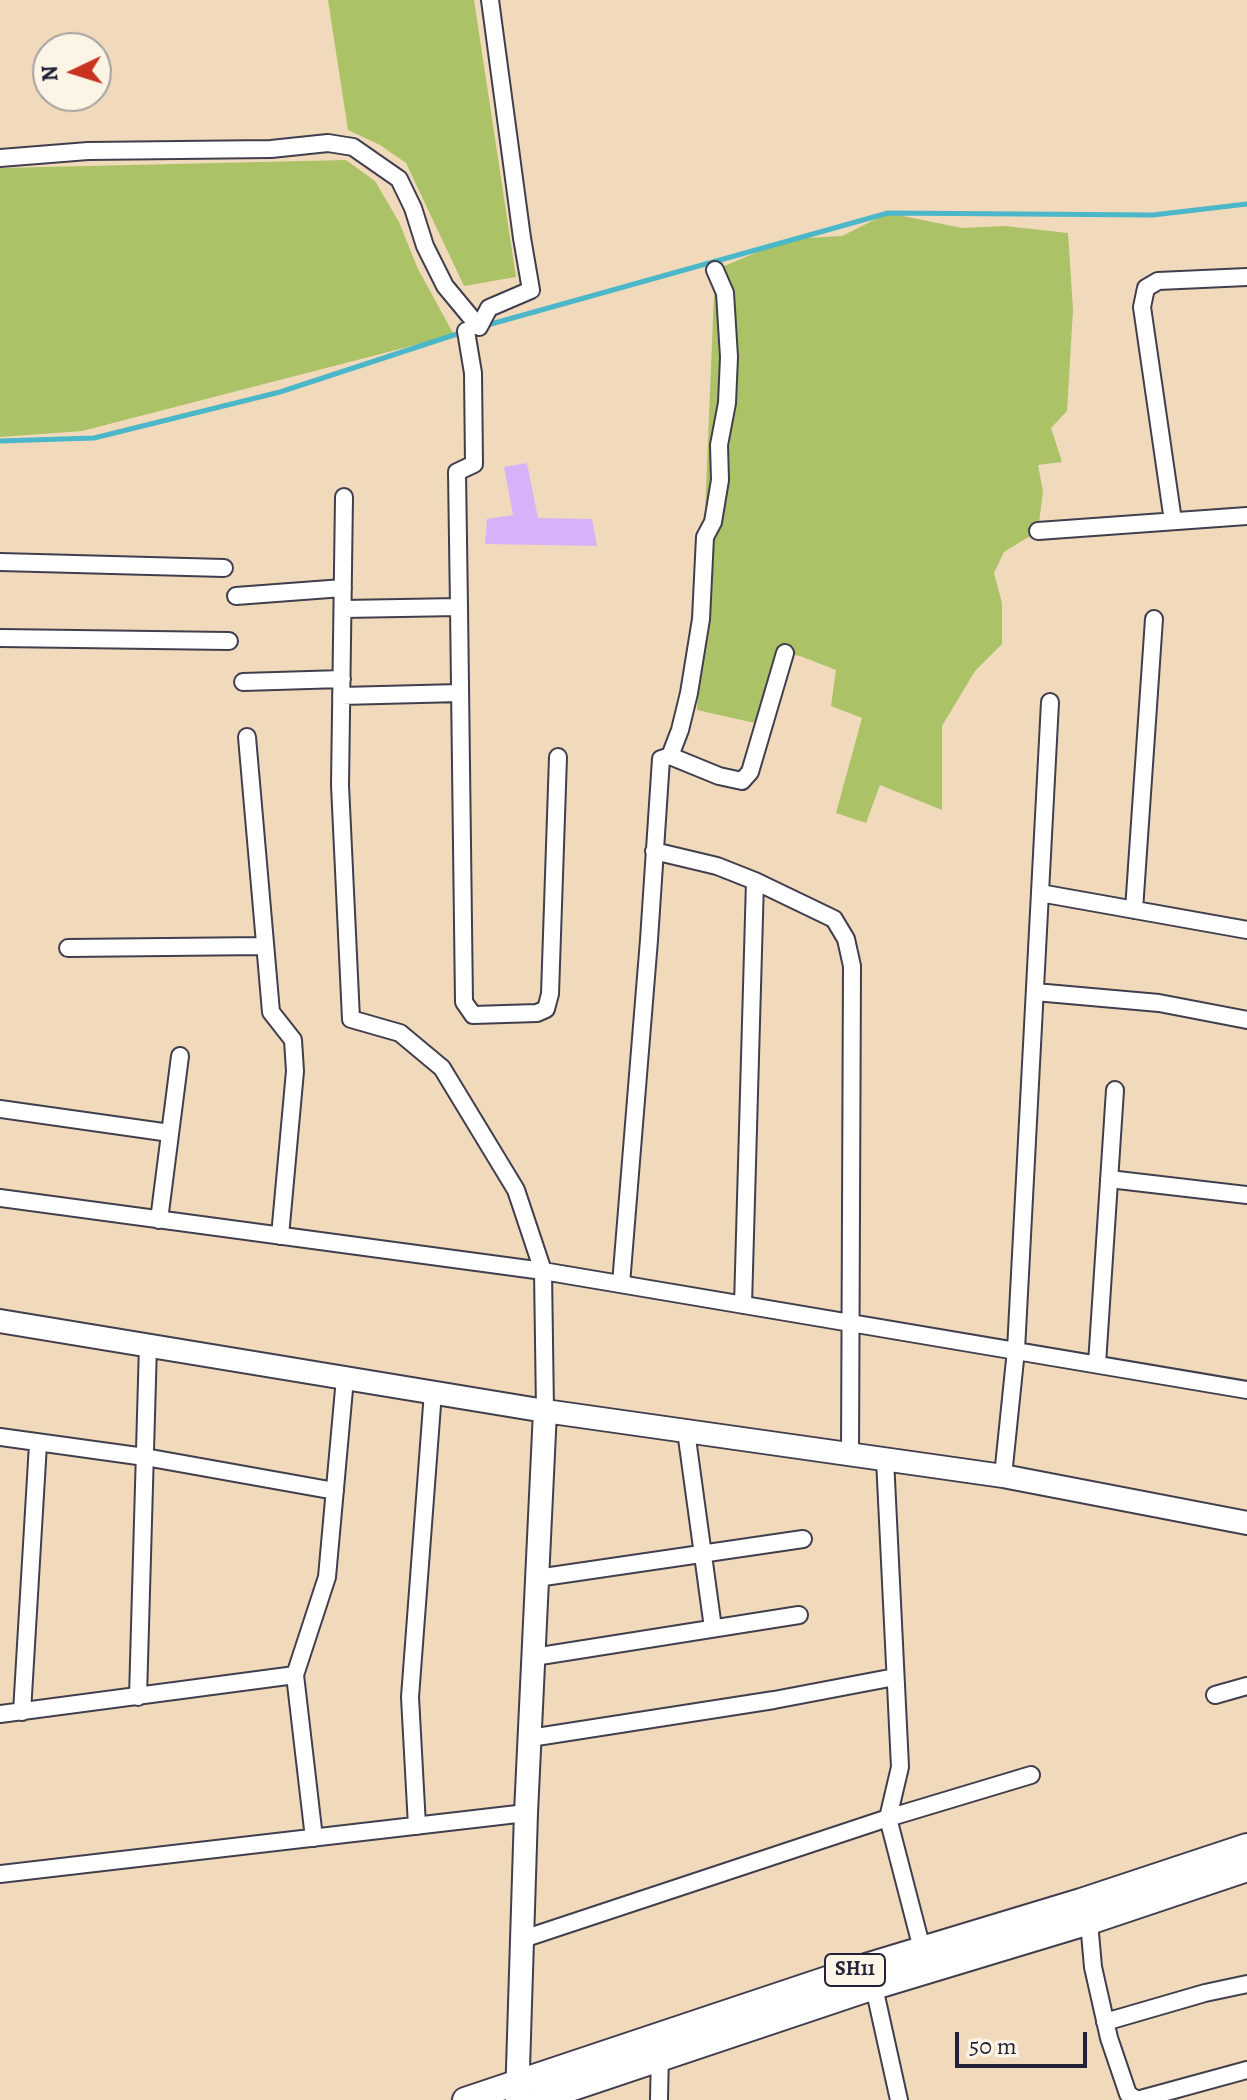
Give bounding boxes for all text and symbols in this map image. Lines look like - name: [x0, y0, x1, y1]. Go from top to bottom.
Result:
- north arrow: [32, 32, 112, 112]
- text: N: [35, 64, 66, 83]
- road number: SH11: [825, 1954, 885, 1986]
- scale bar: [959, 2016, 1091, 2066]
- text: 50 m: [969, 2030, 1017, 2062]

